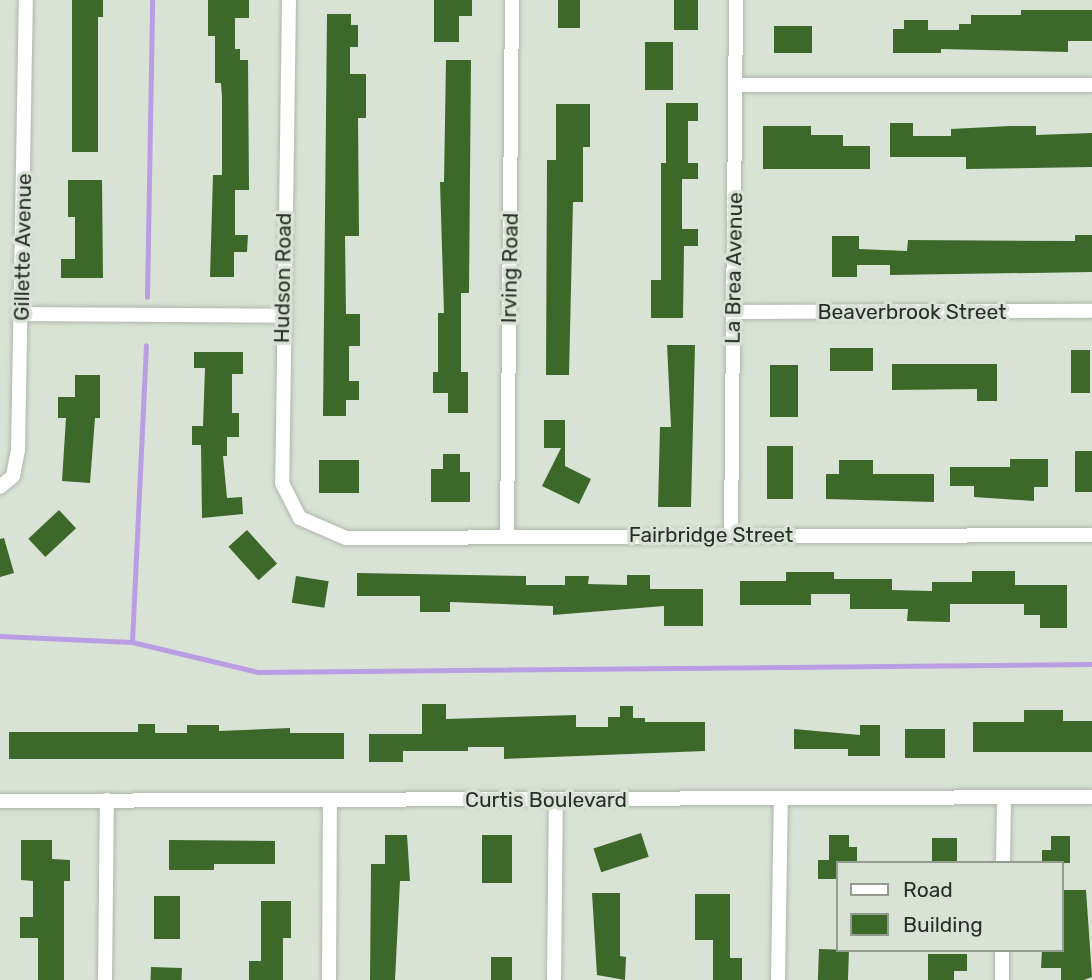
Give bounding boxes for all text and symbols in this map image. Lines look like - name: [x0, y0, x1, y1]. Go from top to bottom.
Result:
- street label: Gillette Avenue: [9, 173, 37, 321]
- street label: La Brea Avenue: [720, 192, 748, 344]
- street label: Irving Road: [496, 212, 524, 324]
- street label: Hudson Road: [269, 213, 297, 343]
- street label: Beaverbrook Street: [817, 299, 1007, 325]
- street label: Fairbridge Street: [629, 522, 793, 548]
- street label: Curtis Boulevard: [465, 787, 627, 813]
- legend: [836, 861, 1064, 952]
- text: Road: [903, 877, 953, 902]
- text: Building: [903, 912, 983, 937]

